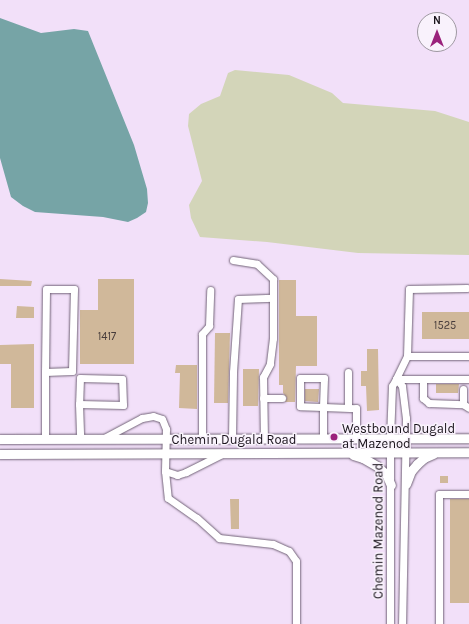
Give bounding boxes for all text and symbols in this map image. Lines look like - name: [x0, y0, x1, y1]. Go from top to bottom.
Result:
- north arrow: [417, 12, 457, 52]
- text: N: [433, 14, 441, 27]
- house number: 1525: [434, 319, 456, 333]
- house number: 1417: [98, 330, 116, 344]
- place label: Westbound Dugald at Mazenod: [342, 422, 455, 453]
- street label: Chemin Dugald Road: [172, 432, 296, 448]
- marker: Westbound Dugald at Mazenod: [329, 432, 339, 442]
- street label: Chemin Mazenod Road: [371, 463, 387, 599]

